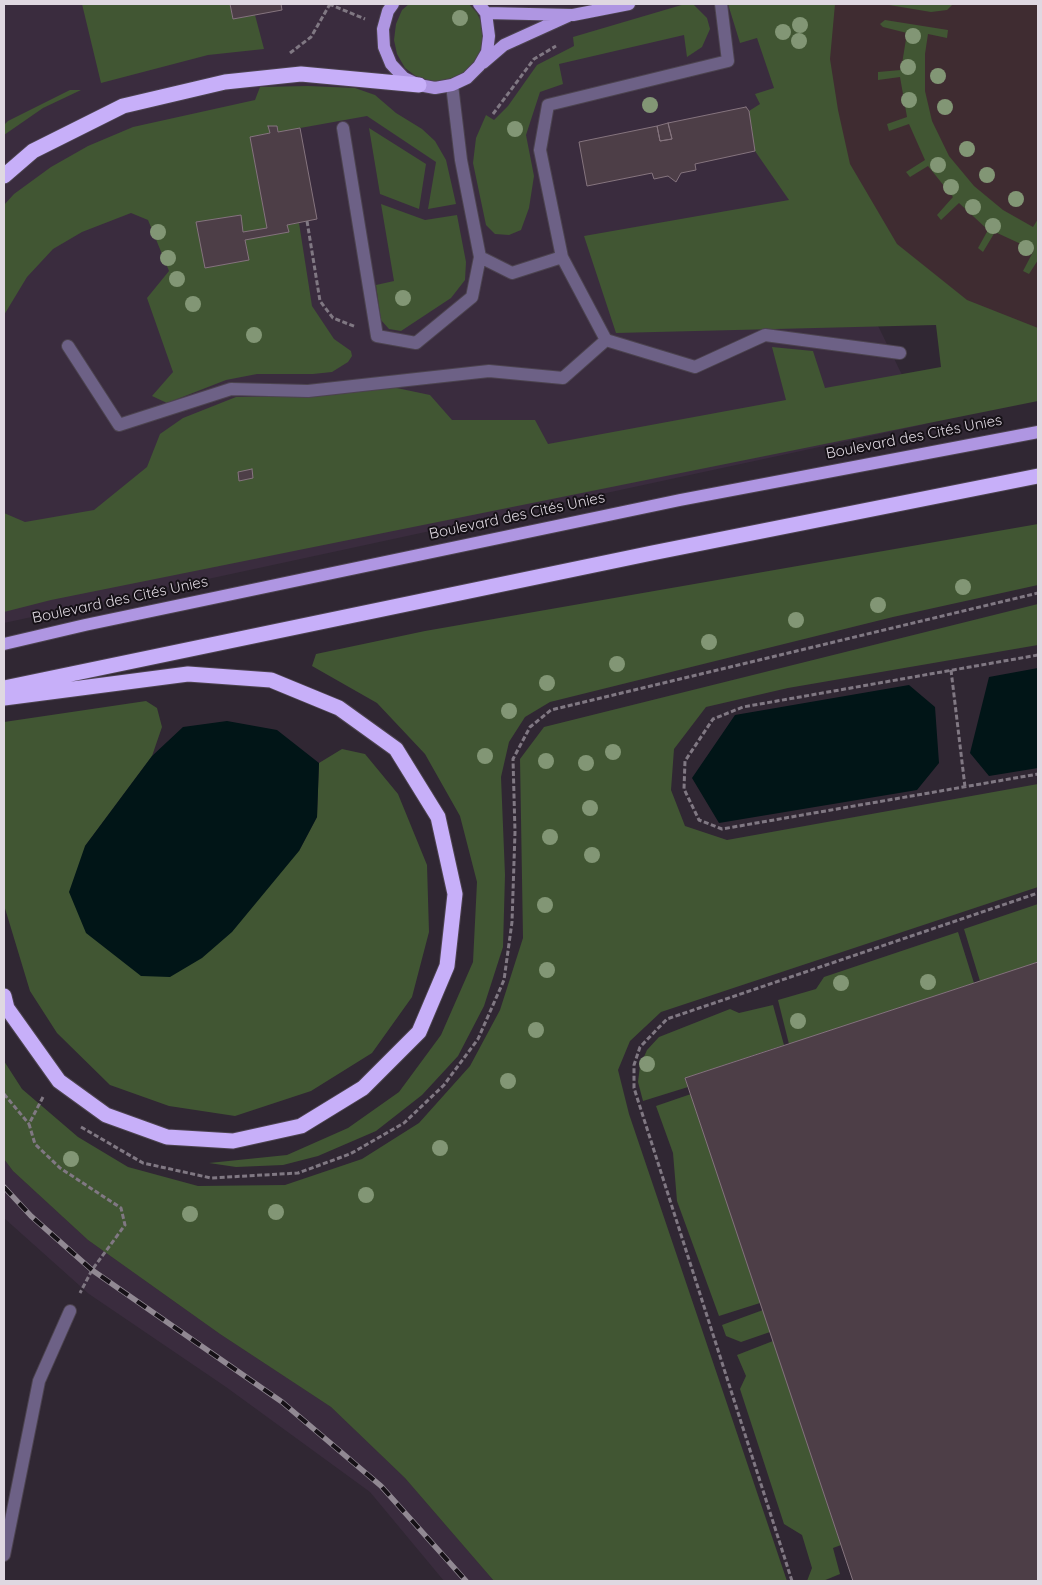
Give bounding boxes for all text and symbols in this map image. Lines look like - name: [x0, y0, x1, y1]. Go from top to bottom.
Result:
- street label: Boulevard des Cités Unies: [824, 411, 1004, 463]
- street label: Boulevard des Cités Unies: [428, 489, 606, 543]
- street label: Boulevard des Cités Unies: [31, 573, 209, 627]

